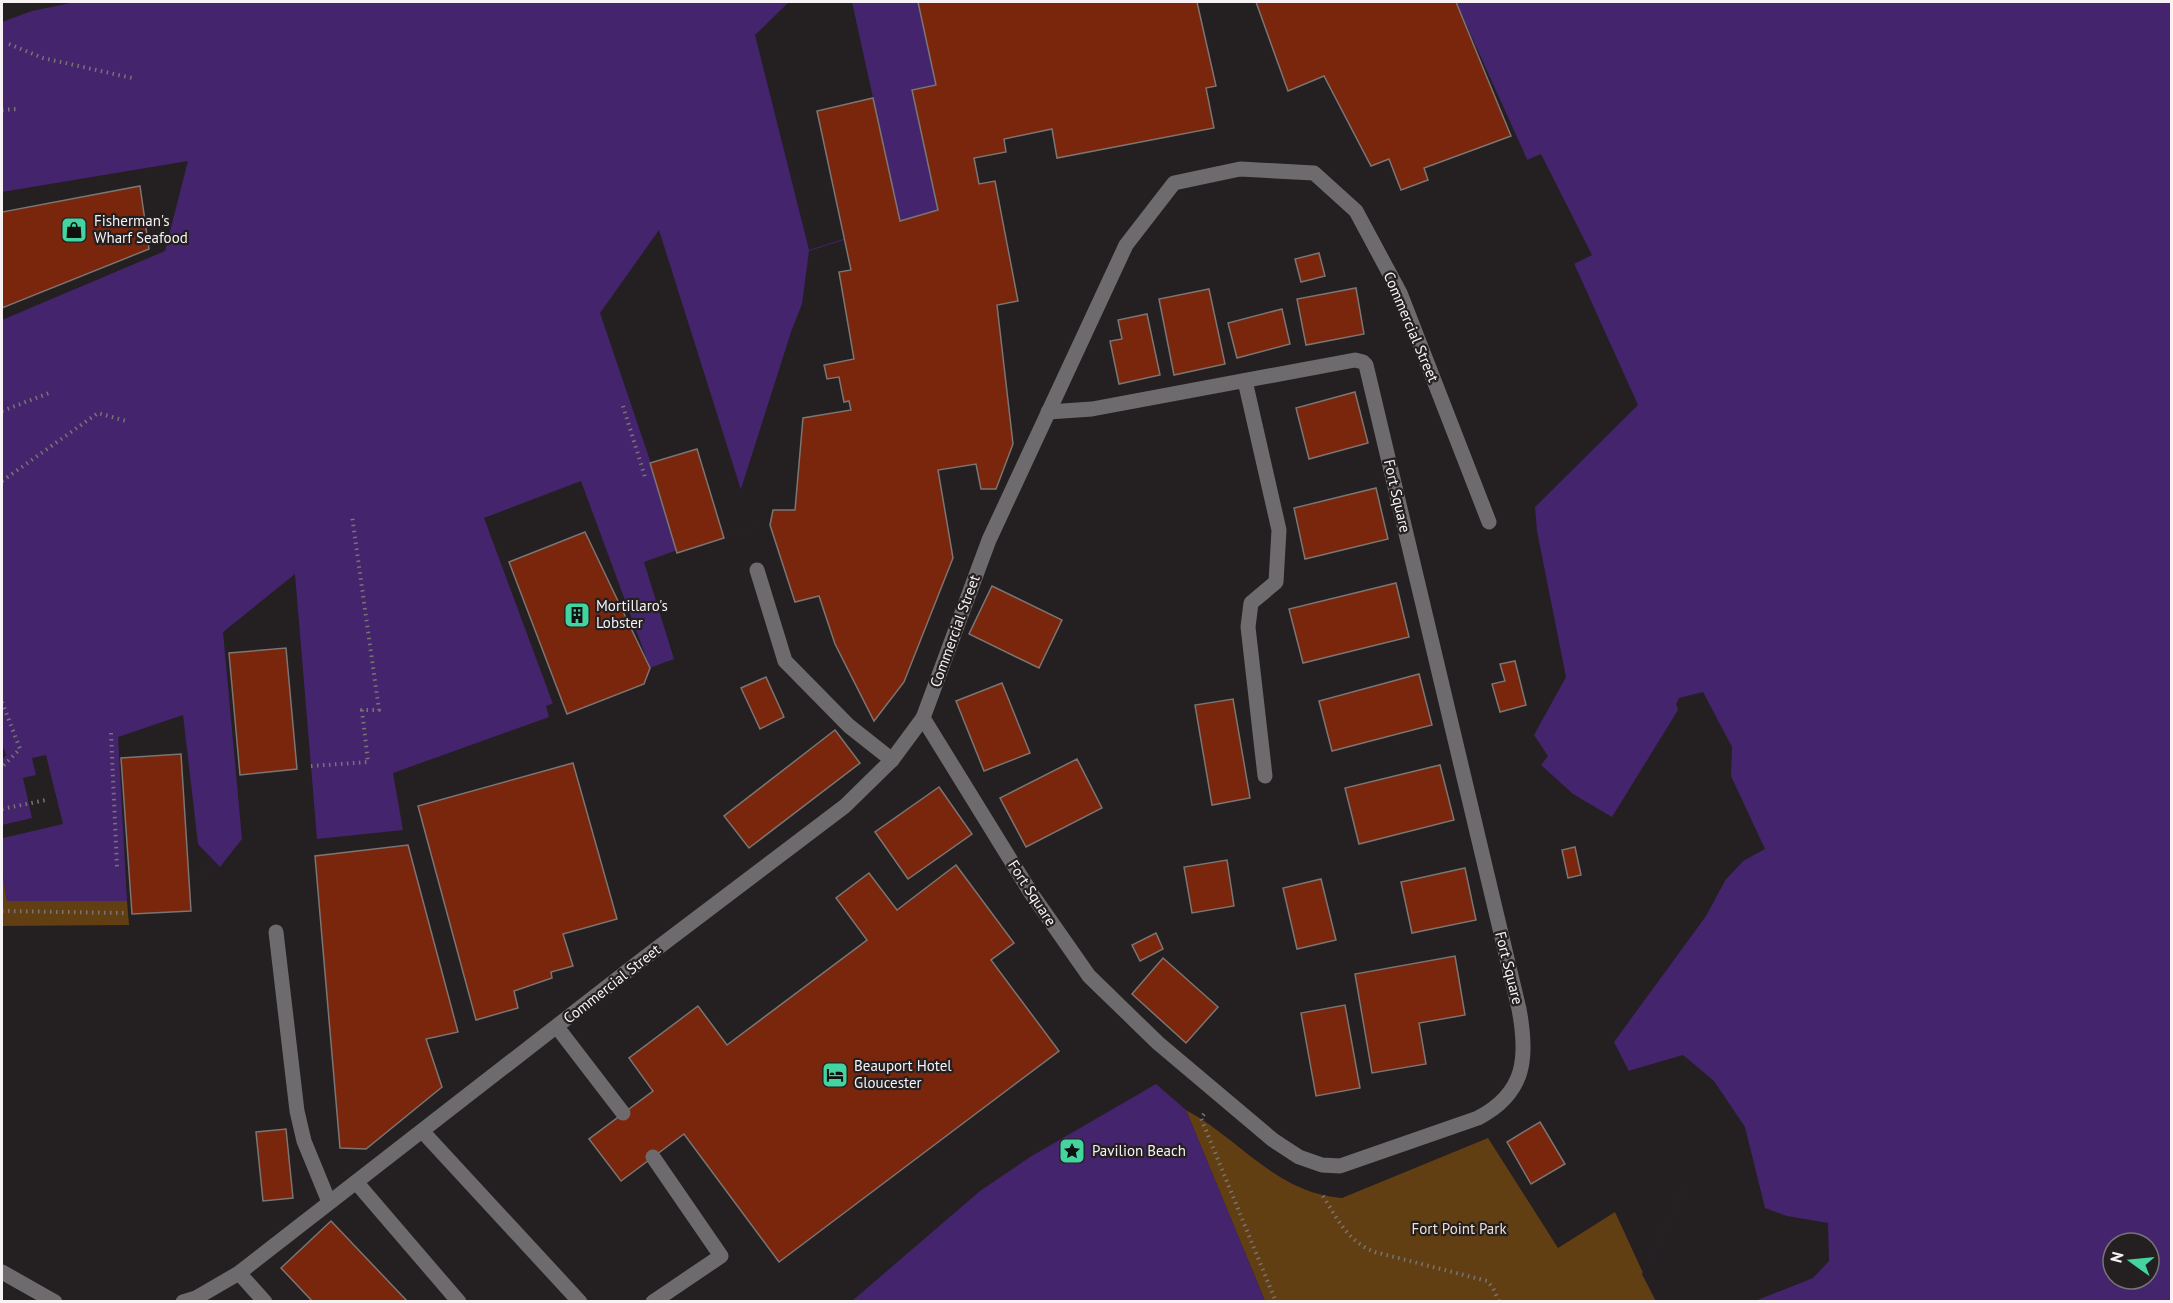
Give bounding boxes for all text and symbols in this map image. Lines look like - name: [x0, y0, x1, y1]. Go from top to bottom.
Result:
- place label: Fisherman's Wharf Seafood: [94, 211, 188, 247]
- shop icon: Fisherman's Wharf Seafood: [59, 215, 89, 245]
- street label: Commercial Street: [1380, 269, 1443, 385]
- street label: Fort Square: [1380, 457, 1415, 534]
- street label: Commercial Street: [925, 572, 984, 690]
- place label: Mortillaro's Lobster: [596, 596, 668, 632]
- building icon: Mortillaro's Lobster: [562, 600, 592, 630]
- street label: Fort Square: [1004, 856, 1061, 929]
- street label: Fort Square: [1491, 929, 1528, 1006]
- street label: Commercial Street: [559, 940, 664, 1027]
- place label: Beauport Hotel Gloucester: [854, 1056, 952, 1092]
- hotel icon: Beauport Hotel Gloucester: [820, 1060, 850, 1090]
- place icon: Pavilion Beach: [1057, 1136, 1087, 1166]
- place label: Pavilion Beach: [1092, 1141, 1186, 1160]
- park label: Fort Point Park: [1411, 1219, 1507, 1238]
- north arrow: [2101, 1231, 2161, 1291]
- text: N: [2105, 1249, 2128, 1265]

